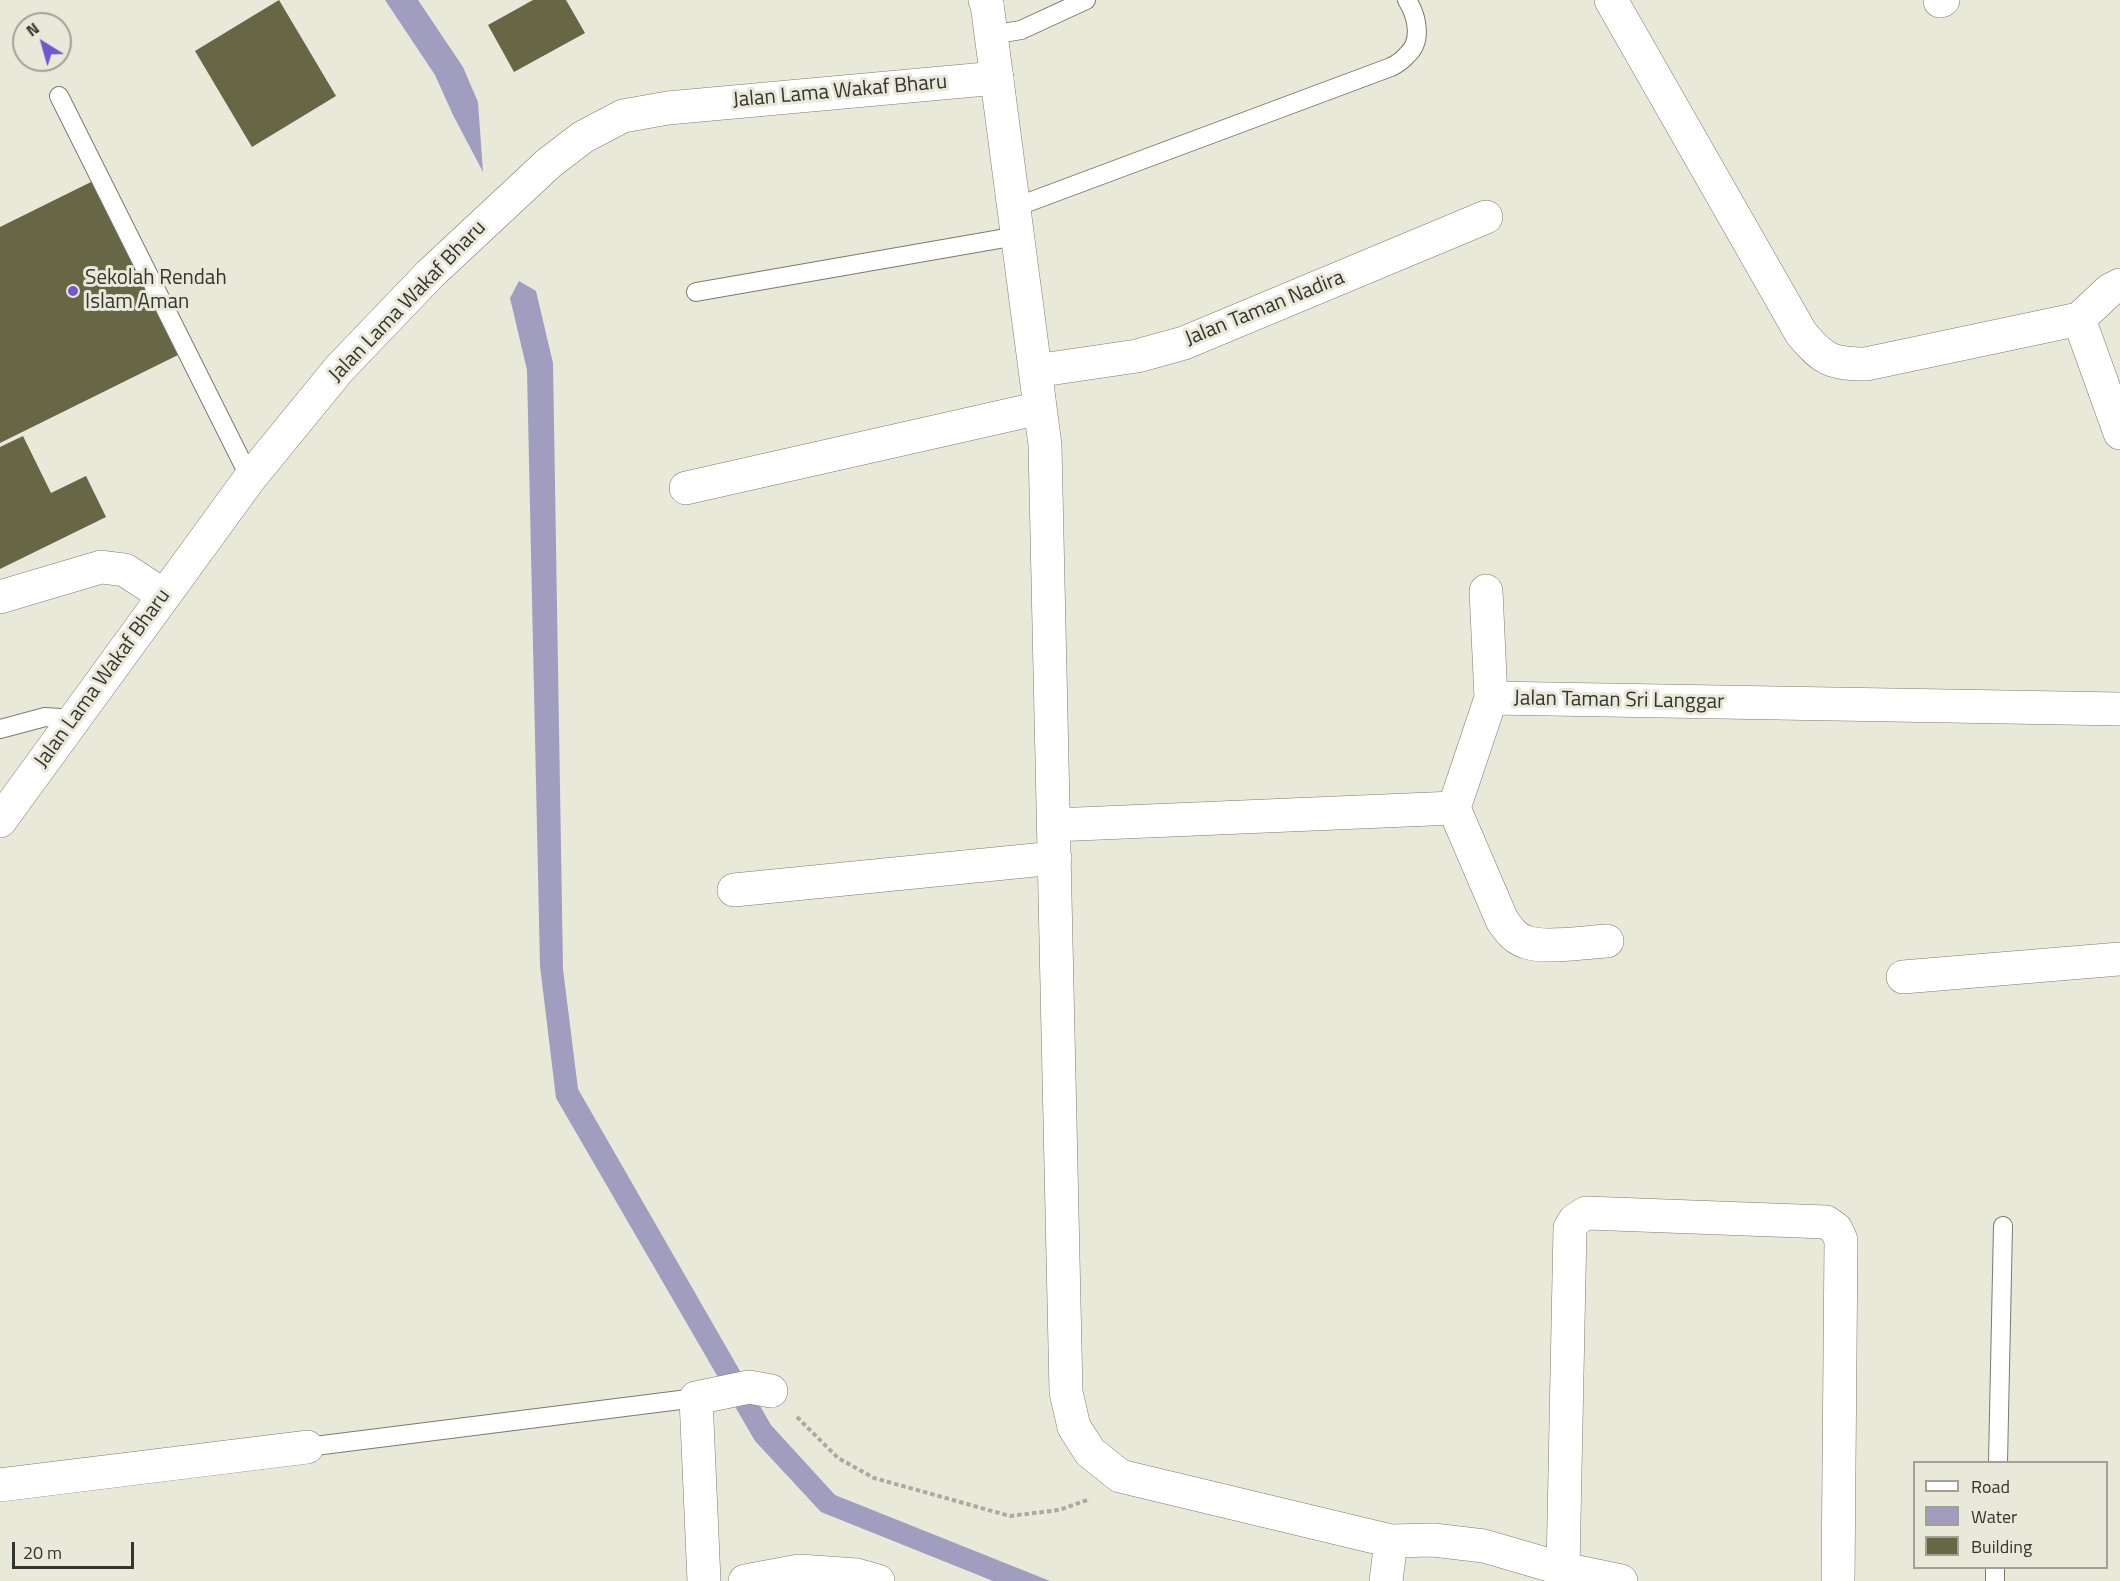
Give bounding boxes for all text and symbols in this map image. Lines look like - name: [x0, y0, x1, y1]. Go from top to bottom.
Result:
- north arrow: [12, 12, 72, 72]
- text: N: [21, 16, 44, 42]
- street label: Jalan Lama Wakaf Bharu: [732, 70, 948, 114]
- street label: Jalan Lama Wakaf Bharu: [324, 216, 492, 388]
- place label: Sekolah Rendah Islam Aman: [85, 266, 227, 316]
- street label: Jalan Taman Nadira: [1182, 266, 1348, 352]
- marker: Sekolah Rendah Islam Aman: [66, 284, 80, 298]
- street label: Jalan Lama Wakaf Bharu: [30, 585, 176, 773]
- street label: Jalan Taman Sri Langgar: [1513, 687, 1725, 715]
- legend: [1913, 1461, 2108, 1569]
- text: Road: [1971, 1473, 2010, 1500]
- text: Water: [1971, 1503, 2017, 1530]
- scale bar: [15, 1530, 136, 1568]
- text: Building: [1971, 1533, 2032, 1560]
- text: 20 m: [23, 1539, 62, 1566]

